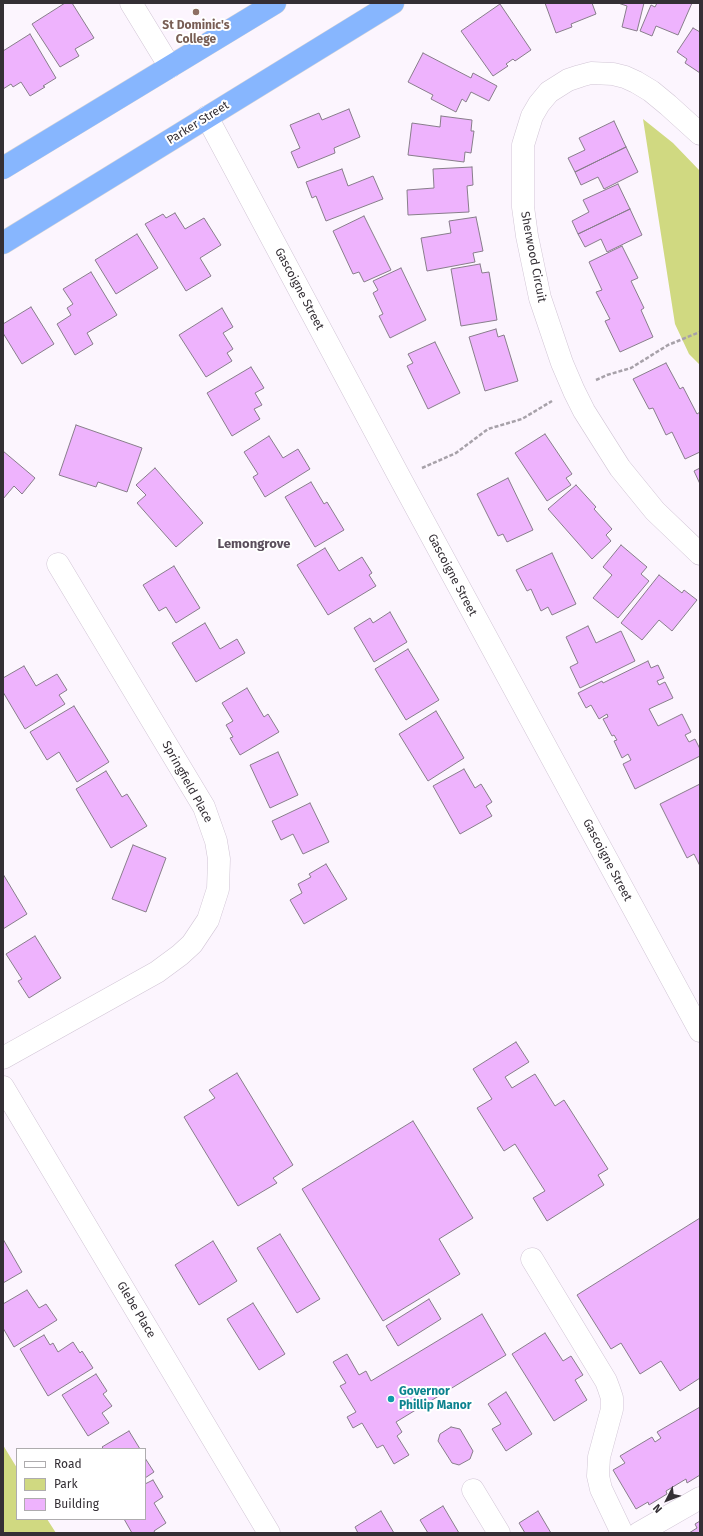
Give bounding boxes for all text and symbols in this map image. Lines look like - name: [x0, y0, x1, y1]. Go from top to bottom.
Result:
- marker: St Dominic's College: [191, 7, 201, 17]
- place label: St Dominic's College: [162, 19, 230, 47]
- street label: Parker Street: [164, 98, 232, 148]
- street label: Sherwood Circuit: [517, 210, 549, 304]
- street label: Gascoigne Street: [271, 245, 327, 333]
- street label: Gascoigne Street: [424, 531, 480, 619]
- district label: Lemongrove: [218, 536, 290, 552]
- street label: Springfield Place: [159, 739, 215, 825]
- street label: Gascoigne Street: [579, 816, 635, 904]
- street label: Glebe Place: [114, 1279, 158, 1341]
- place label: Governor Phillip Manor: [399, 1385, 472, 1413]
- marker: Governor Phillip Manor: [386, 1394, 396, 1404]
- legend: [16, 1448, 146, 1520]
- text: Road: [54, 1457, 82, 1471]
- text: Park: [54, 1477, 78, 1491]
- north arrow: [647, 1480, 687, 1520]
- text: Building: [54, 1497, 99, 1511]
- text: N: [650, 1501, 665, 1515]

